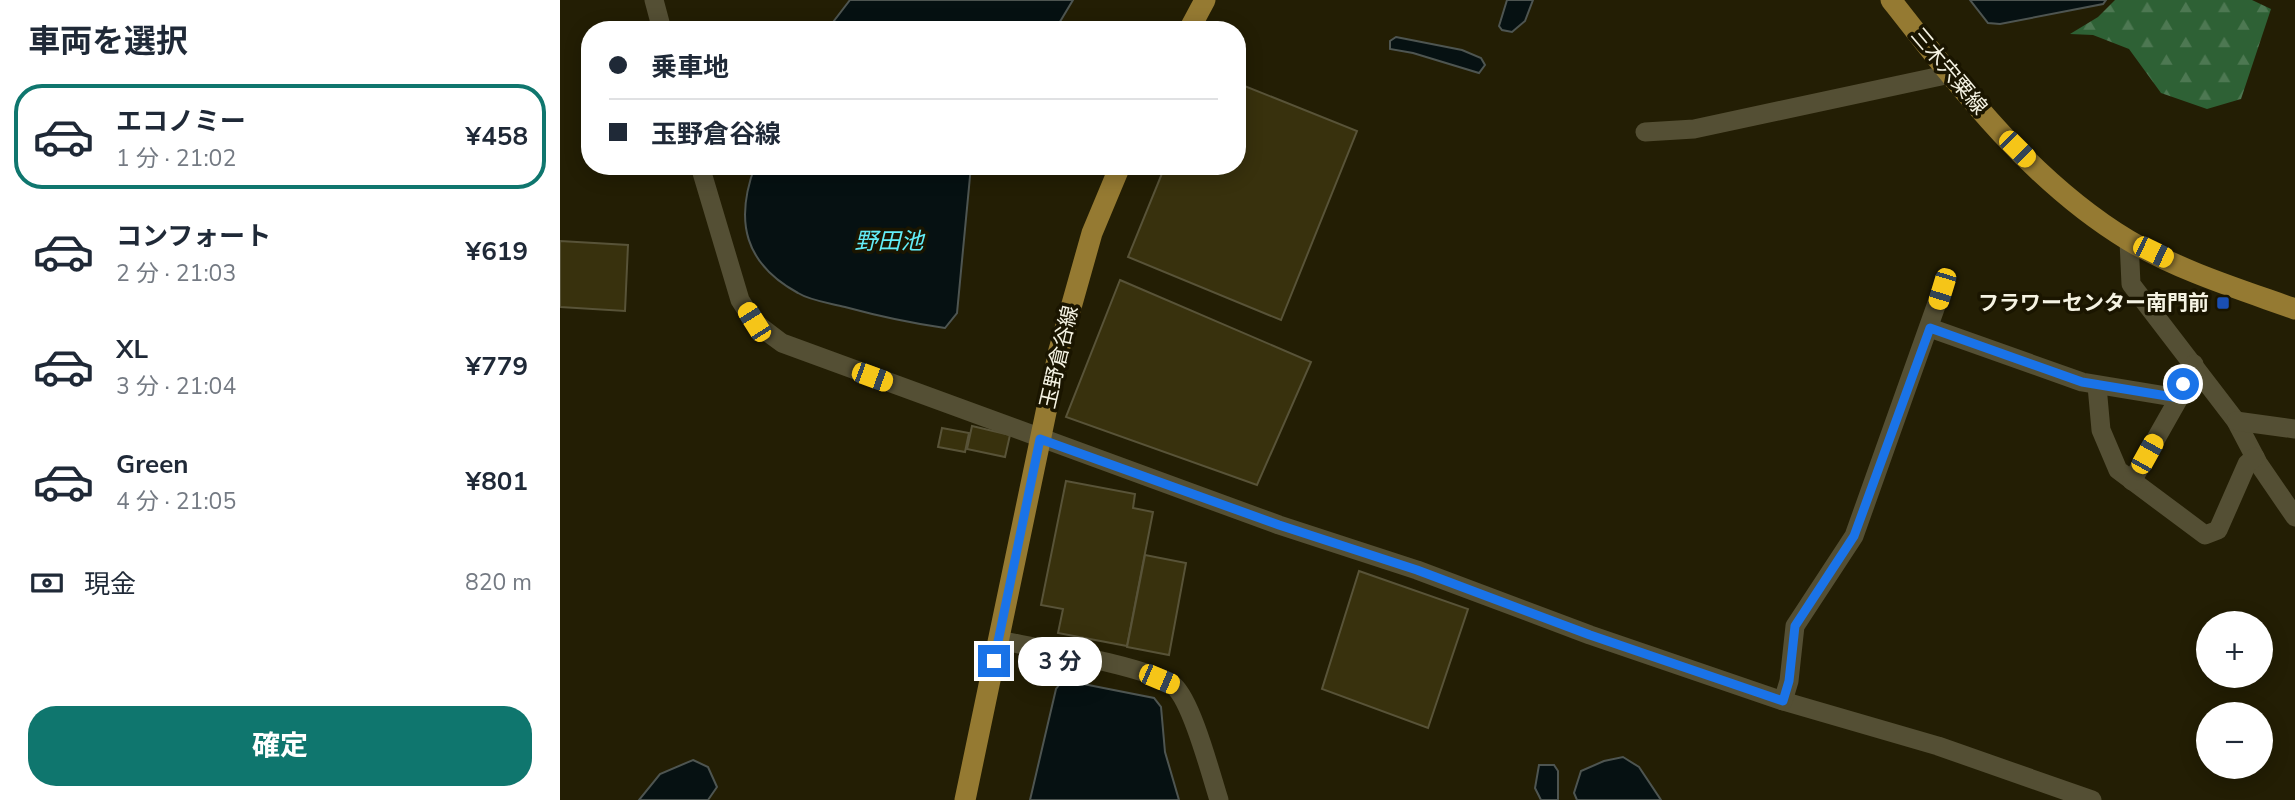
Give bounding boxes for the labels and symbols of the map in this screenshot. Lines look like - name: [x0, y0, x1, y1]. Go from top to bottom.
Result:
- street label: 三木宍粟線: [1905, 22, 1993, 120]
- car: [1995, 127, 2040, 171]
- water label: 野田池: [855, 226, 926, 257]
- car: [2130, 233, 2177, 271]
- car: [1926, 266, 1959, 312]
- place label: フラワーセンター南門前: [1978, 289, 2209, 317]
- marker: フラワーセンター南門前: [2215, 295, 2231, 311]
- car: [734, 299, 775, 345]
- street label: 玉野倉谷線: [1034, 303, 1084, 411]
- car: [849, 360, 896, 394]
- route start: [2167, 368, 2199, 400]
- car: [2128, 431, 2167, 477]
- callout: 3 分: [1018, 636, 1102, 686]
- route end: [978, 645, 1010, 677]
- car: [1136, 661, 1183, 697]

